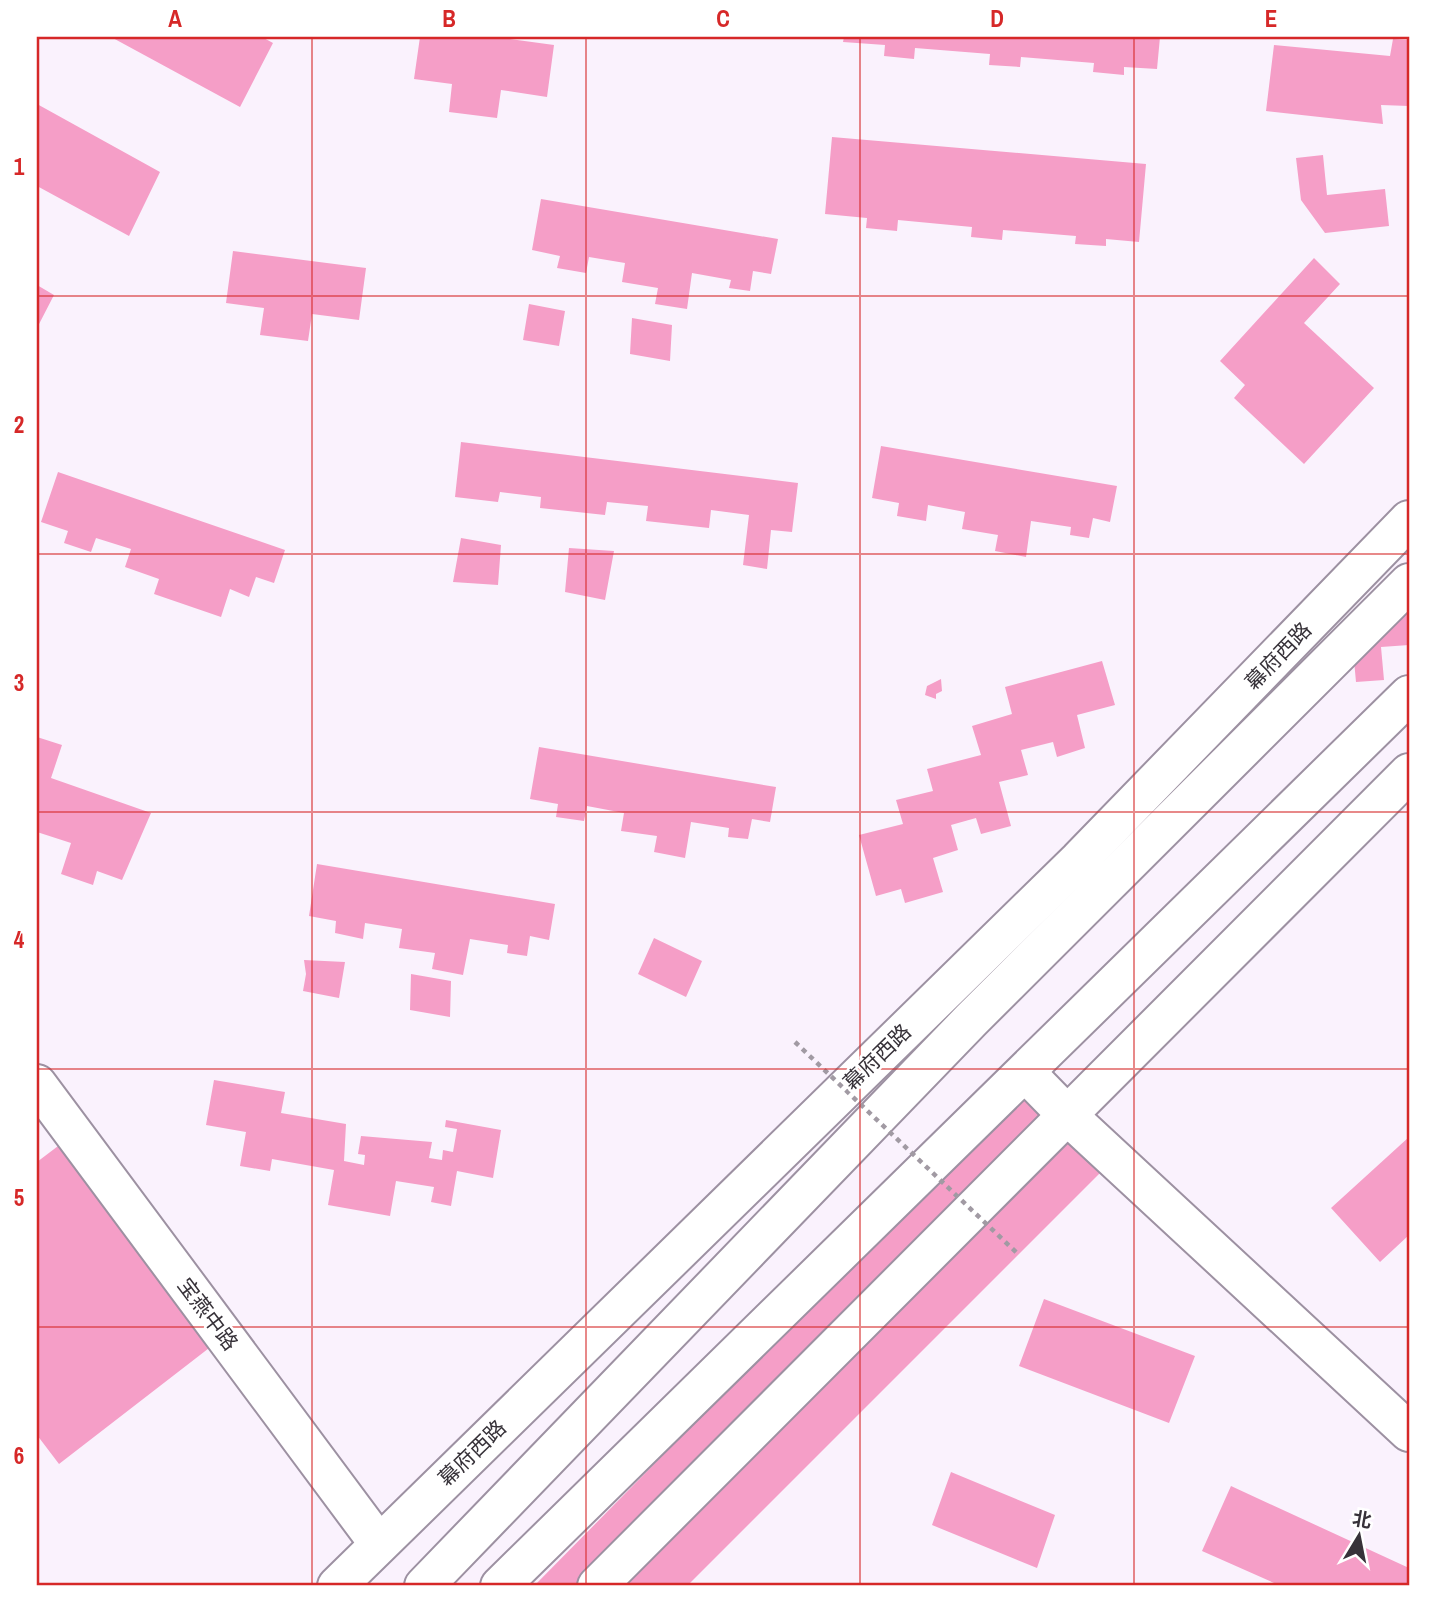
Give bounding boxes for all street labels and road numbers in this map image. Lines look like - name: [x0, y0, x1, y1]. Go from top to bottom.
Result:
- street label: 幕府西路: [1238, 616, 1318, 696]
- street label: 幕府西路: [837, 1017, 917, 1097]
- street label: 宝燕中路: [171, 1272, 245, 1356]
- street label: 幕府西路: [432, 1413, 512, 1493]

